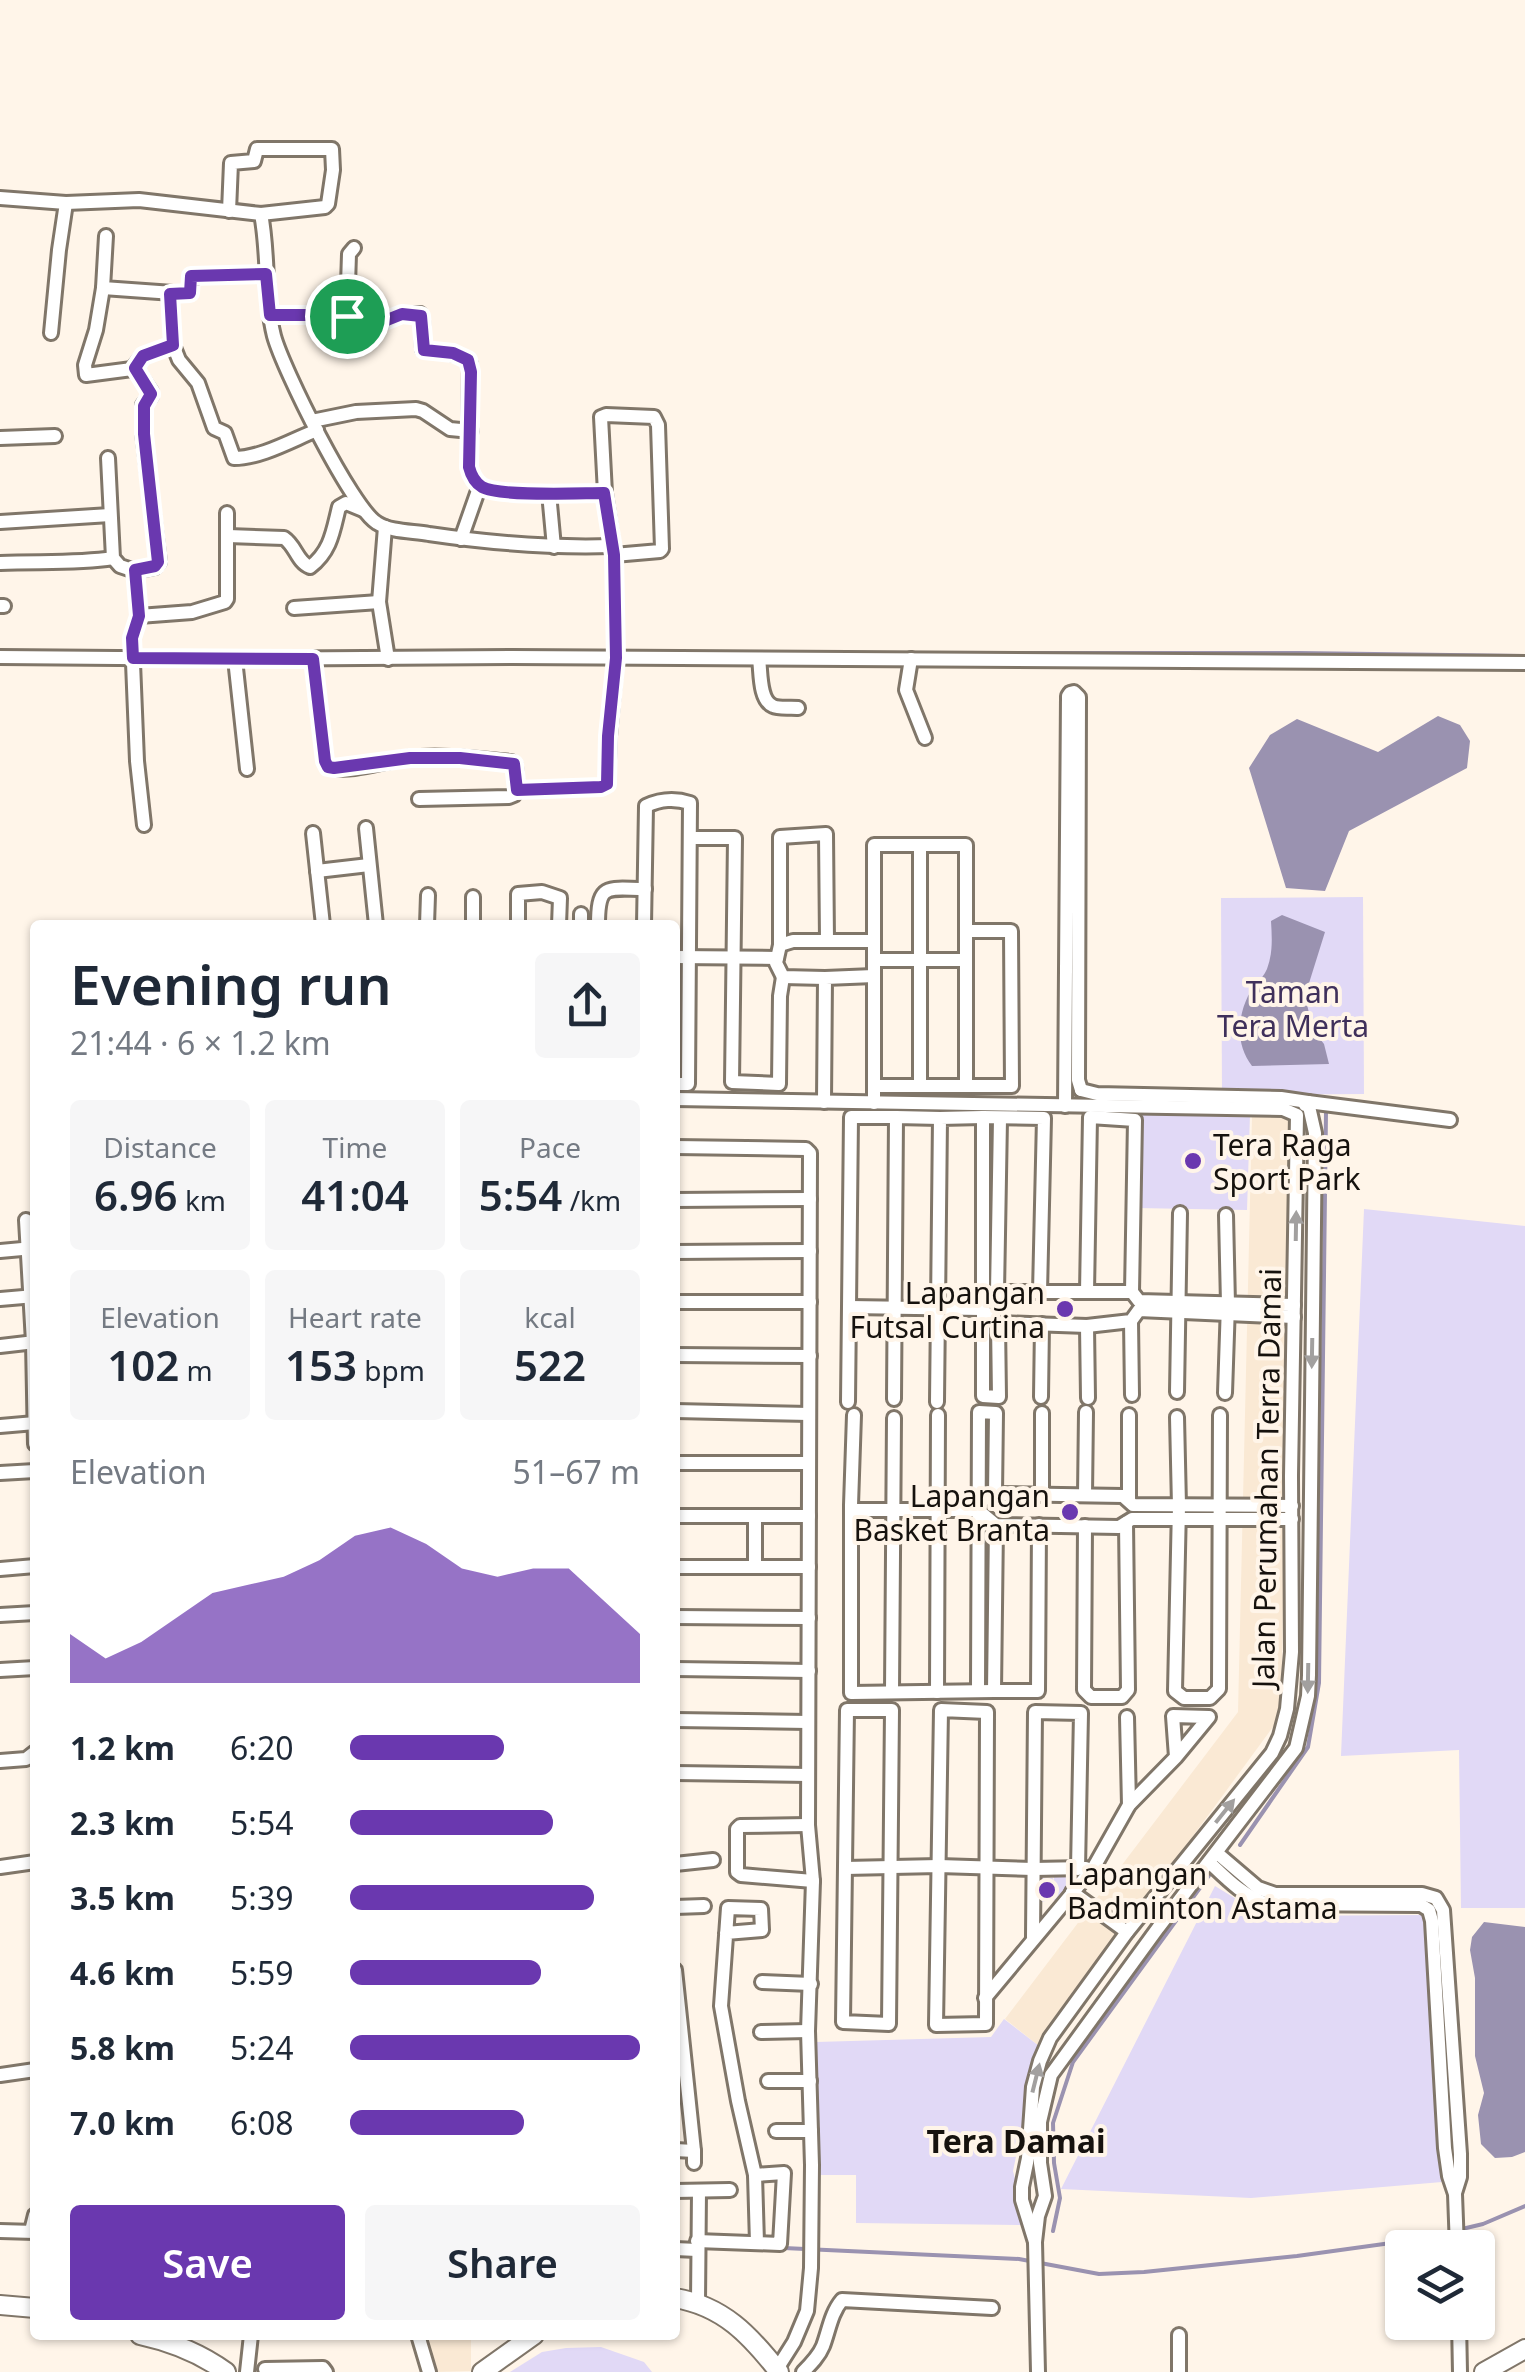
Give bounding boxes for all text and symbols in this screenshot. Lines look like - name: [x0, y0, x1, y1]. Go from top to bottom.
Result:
- pin: [305, 274, 390, 359]
- icon: arrive: [320, 289, 375, 344]
- text: Evening run: [70, 946, 391, 1021]
- button: share: [535, 953, 640, 1058]
- park label: Taman Tera Merta: [1217, 971, 1369, 1046]
- text: 21:44 · 6 × 1.2 km: [70, 1021, 331, 1064]
- place label: Tera Raga Sport Park: [1213, 1124, 1360, 1199]
- text: Distance: [103, 1128, 217, 1166]
- text: Time: [323, 1128, 387, 1166]
- text: Pace: [519, 1128, 581, 1166]
- marker: Tera Raga Sport Park: [1182, 1150, 1204, 1172]
- text: 6.96: [94, 1166, 178, 1223]
- text: 41:04: [301, 1166, 409, 1223]
- text: 5:54: [479, 1166, 562, 1223]
- text: km: [178, 1181, 226, 1219]
- text: /km: [562, 1181, 621, 1219]
- one-way arrow: [1288, 1209, 1304, 1241]
- street label: Jalan Perumahan Terra Damai: [1242, 1268, 1290, 1691]
- place label: Lapangan Futsal Curtina: [849, 1272, 1045, 1347]
- text: Elevation: [100, 1298, 220, 1336]
- text: Heart rate: [288, 1298, 422, 1336]
- text: kcal: [524, 1298, 576, 1336]
- marker: Lapangan Futsal Curtina: [1054, 1298, 1076, 1320]
- text: 102: [107, 1336, 179, 1393]
- text: 153: [285, 1336, 357, 1393]
- text: 522: [514, 1336, 586, 1393]
- one-way arrow: [1304, 1337, 1320, 1369]
- text: m: [179, 1351, 213, 1389]
- text: bpm: [357, 1351, 425, 1389]
- text: Elevation: [70, 1450, 207, 1493]
- text: 51–67 m: [513, 1450, 640, 1493]
- place label: Lapangan Basket Branta: [853, 1475, 1050, 1550]
- marker: Lapangan Basket Branta: [1059, 1501, 1081, 1523]
- one-way arrow: [1300, 1662, 1316, 1694]
- text: 1.2 km: [70, 1726, 175, 1769]
- text: 6:20: [230, 1726, 294, 1769]
- one-way arrow: [1214, 1799, 1235, 1824]
- text: 2.3 km: [70, 1801, 175, 1844]
- text: 5:54: [230, 1801, 294, 1844]
- place label: Lapangan Badminton Astama: [1067, 1853, 1338, 1928]
- text: 3.5 km: [70, 1876, 175, 1919]
- text: 5:39: [230, 1876, 294, 1919]
- marker: Lapangan Badminton Astama: [1036, 1879, 1058, 1901]
- text: 4.6 km: [70, 1951, 175, 1994]
- text: 5:59: [230, 1951, 294, 1994]
- text: 5.8 km: [70, 2026, 175, 2069]
- text: 5:24: [230, 2026, 294, 2069]
- one-way arrow: [1029, 2062, 1044, 2093]
- text: 7.0 km: [70, 2101, 175, 2144]
- text: 6:08: [230, 2101, 294, 2144]
- district label: Tera Damai: [926, 2119, 1106, 2162]
- button: Save: [70, 2205, 345, 2320]
- button: Share: [365, 2205, 640, 2320]
- map controls: [1385, 2230, 1495, 2340]
- button: layers: [1385, 2230, 1495, 2340]

